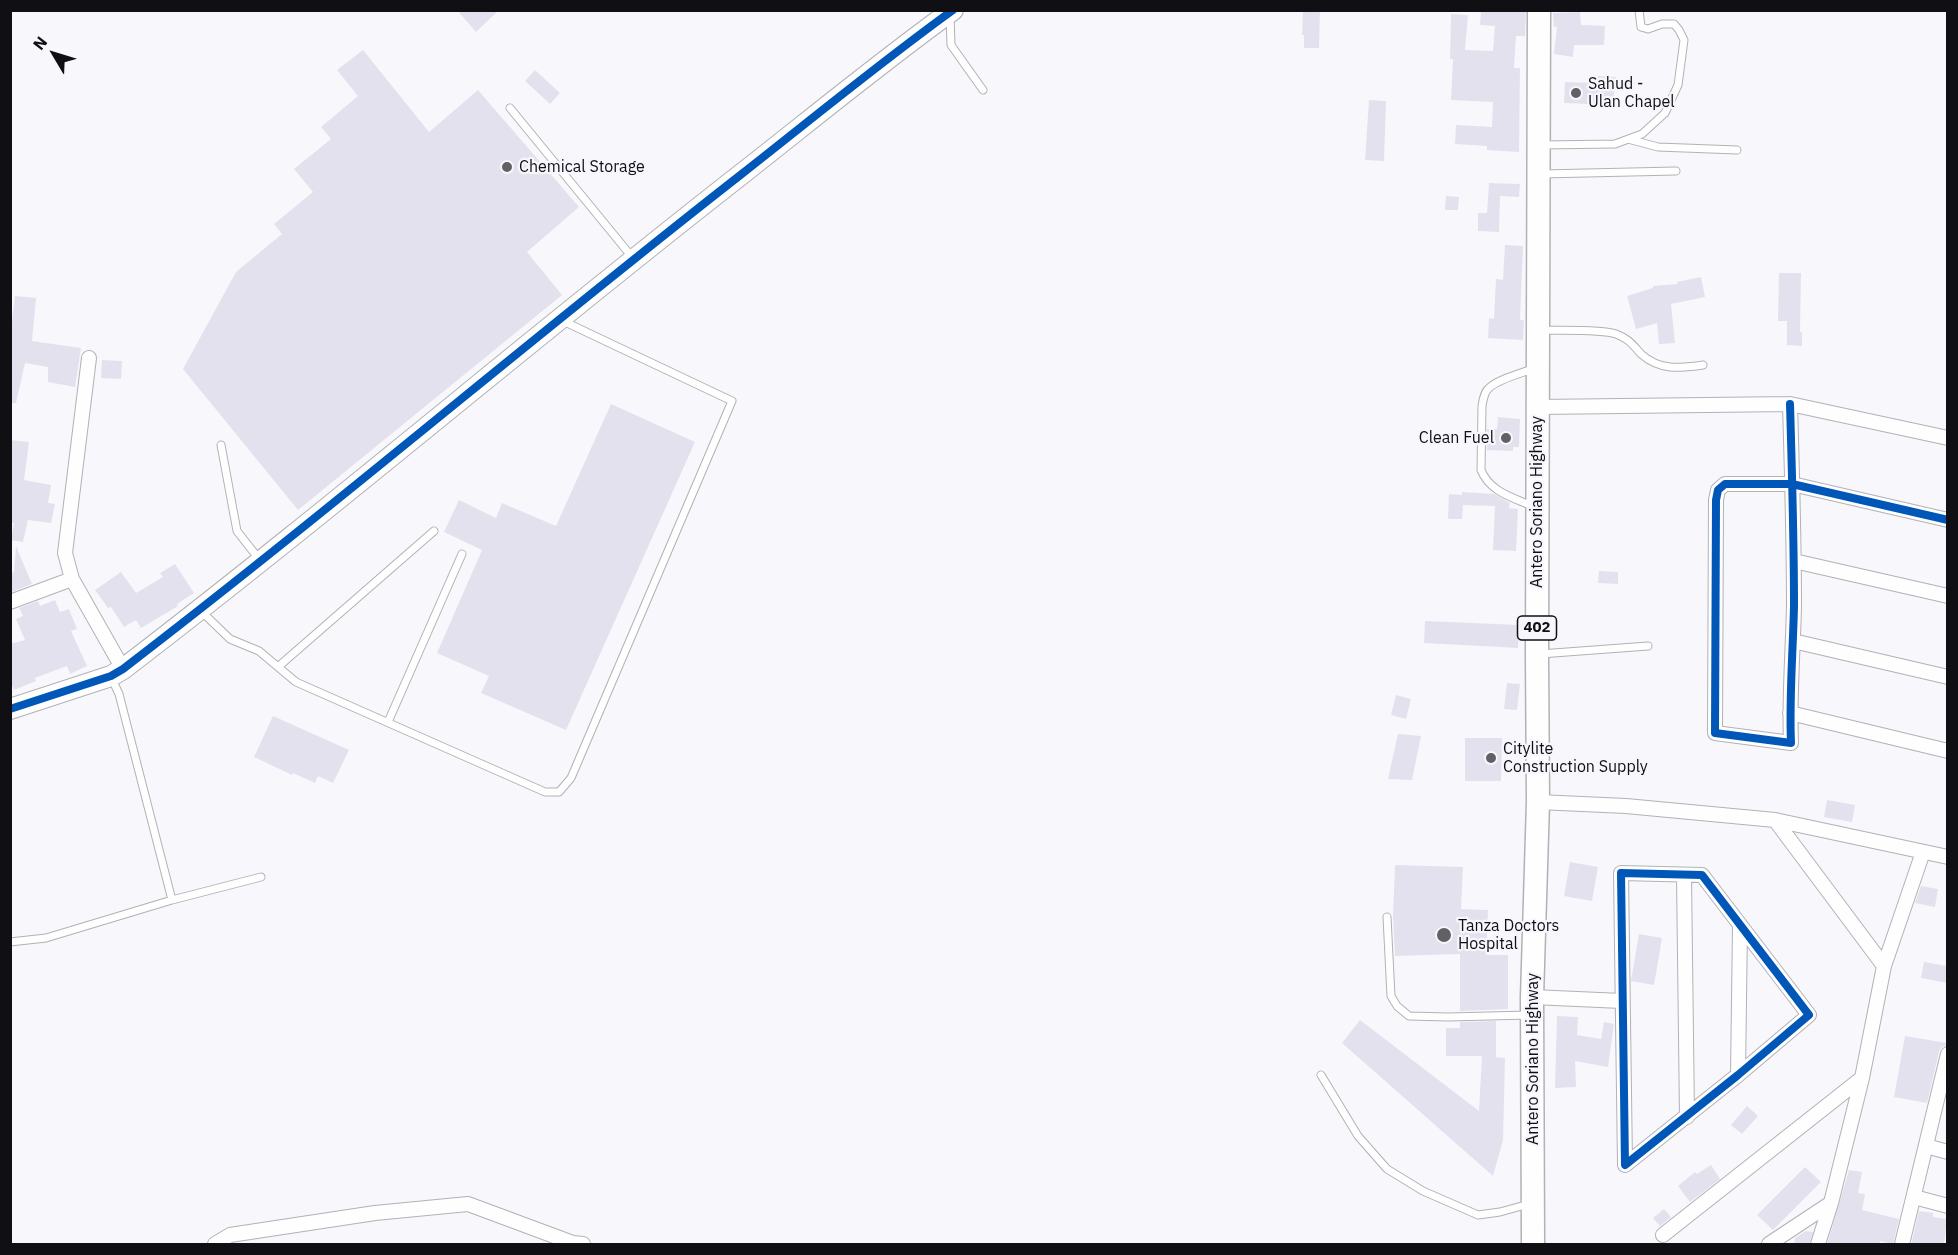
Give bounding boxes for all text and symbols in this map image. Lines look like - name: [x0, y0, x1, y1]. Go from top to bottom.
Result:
- north arrow: [24, 24, 84, 84]
- text: N: [28, 32, 51, 54]
- place label: Sahud - Ulan Chapel: [1588, 74, 1675, 112]
- marker: Sahud - Ulan Chapel: [1569, 86, 1583, 100]
- place label: Chemical Storage: [519, 157, 645, 177]
- marker: Chemical Storage: [500, 160, 514, 174]
- street label: Antero Soriano Highway: [1527, 416, 1547, 588]
- place label: Clean Fuel: [1419, 428, 1494, 448]
- marker: Clean Fuel: [1499, 431, 1513, 445]
- road number: 402: [1518, 616, 1556, 640]
- place label: Citylite Construction Supply: [1503, 739, 1648, 777]
- marker: Citylite Construction Supply: [1484, 751, 1498, 765]
- place label: Tanza Doctors Hospital: [1458, 916, 1559, 954]
- marker: Tanza Doctors Hospital: [1435, 926, 1453, 944]
- street label: Antero Soriano Highway: [1523, 973, 1543, 1145]

